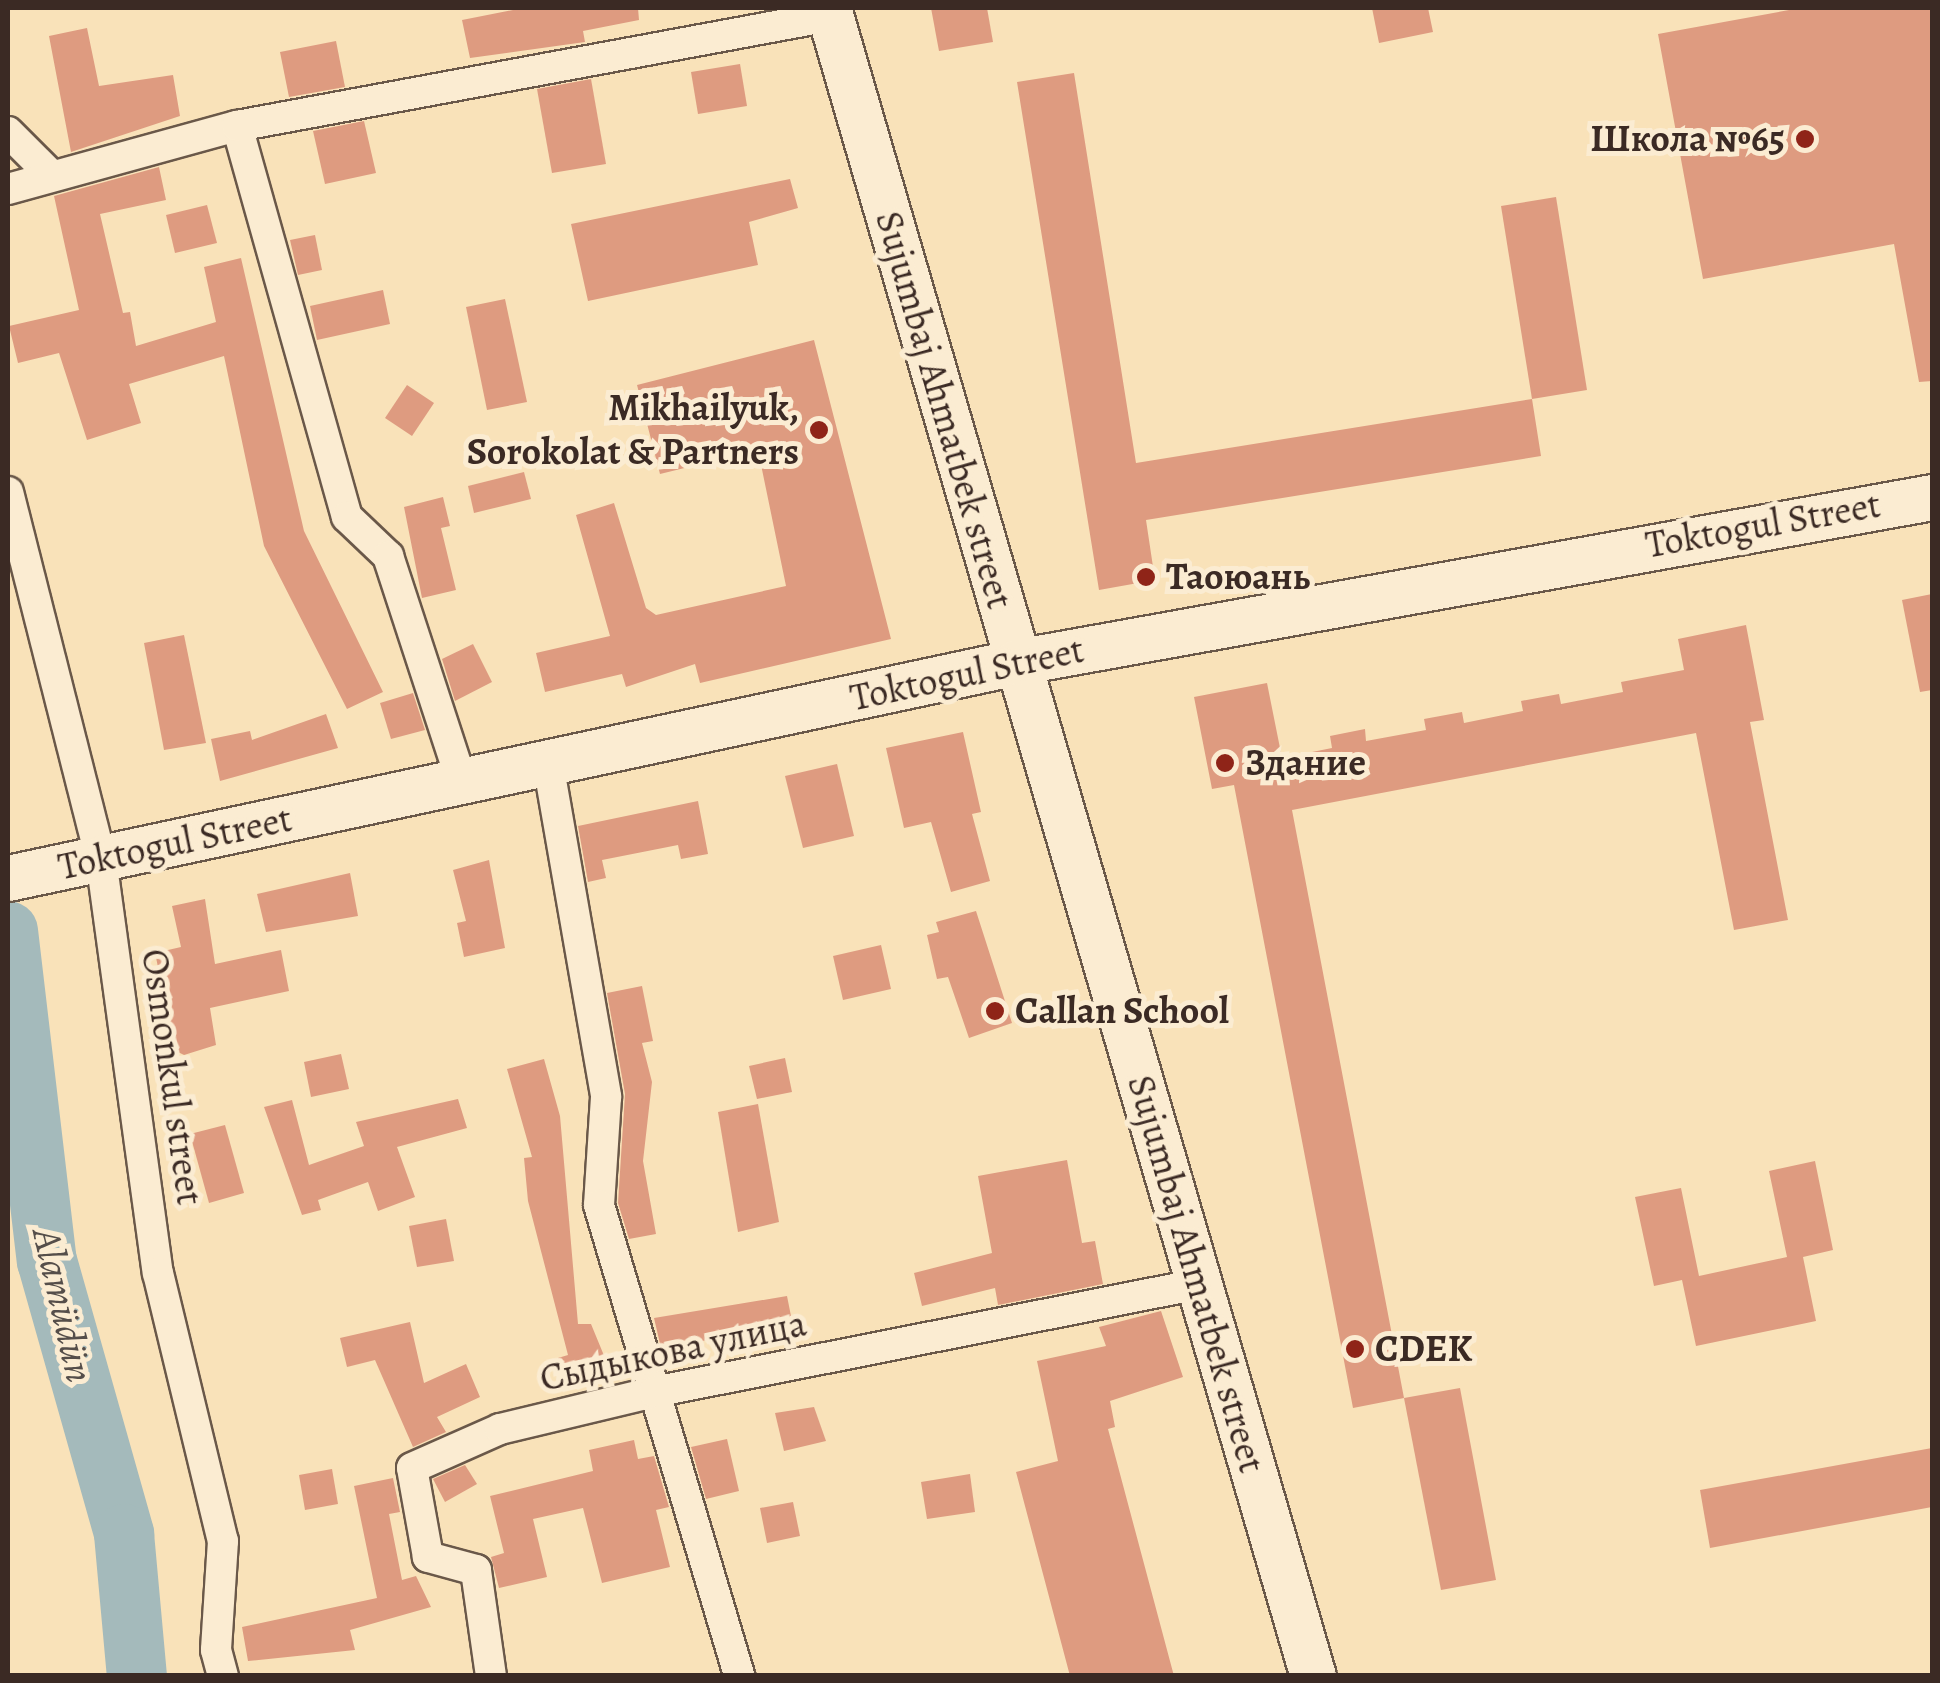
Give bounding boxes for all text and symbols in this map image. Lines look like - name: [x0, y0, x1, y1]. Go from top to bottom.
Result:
- place label: Школа №65: [1590, 116, 1785, 162]
- marker: Школа №65: [1794, 128, 1816, 150]
- street label: Sujumbaj Ahmatbek street: [865, 206, 1023, 614]
- place label: Mikhailyuk, Sorokolat & Partners: [467, 385, 799, 474]
- marker: Mikhailyuk, Sorokolat & Partners: [808, 419, 830, 441]
- street label: Toktogul Street: [1642, 482, 1884, 568]
- place label: Таоюань: [1166, 554, 1310, 600]
- marker: Таоюань: [1135, 566, 1157, 588]
- street label: Toktogul Street: [846, 627, 1088, 721]
- place label: Здание: [1245, 740, 1366, 786]
- marker: Здание: [1214, 752, 1236, 774]
- street label: Toktogul Street: [54, 796, 296, 890]
- street label: Osmonkul street: [131, 946, 213, 1208]
- place label: Callan School: [1015, 988, 1229, 1034]
- marker: Callan School: [984, 1000, 1006, 1022]
- street label: Sujumbaj Ahmatbek street: [1117, 1070, 1275, 1478]
- water label: Alamüdün: [22, 1223, 104, 1387]
- street label: Сыдыкова улица: [536, 1301, 810, 1401]
- place label: CDEK: [1375, 1326, 1472, 1372]
- marker: CDEK: [1344, 1338, 1366, 1360]

